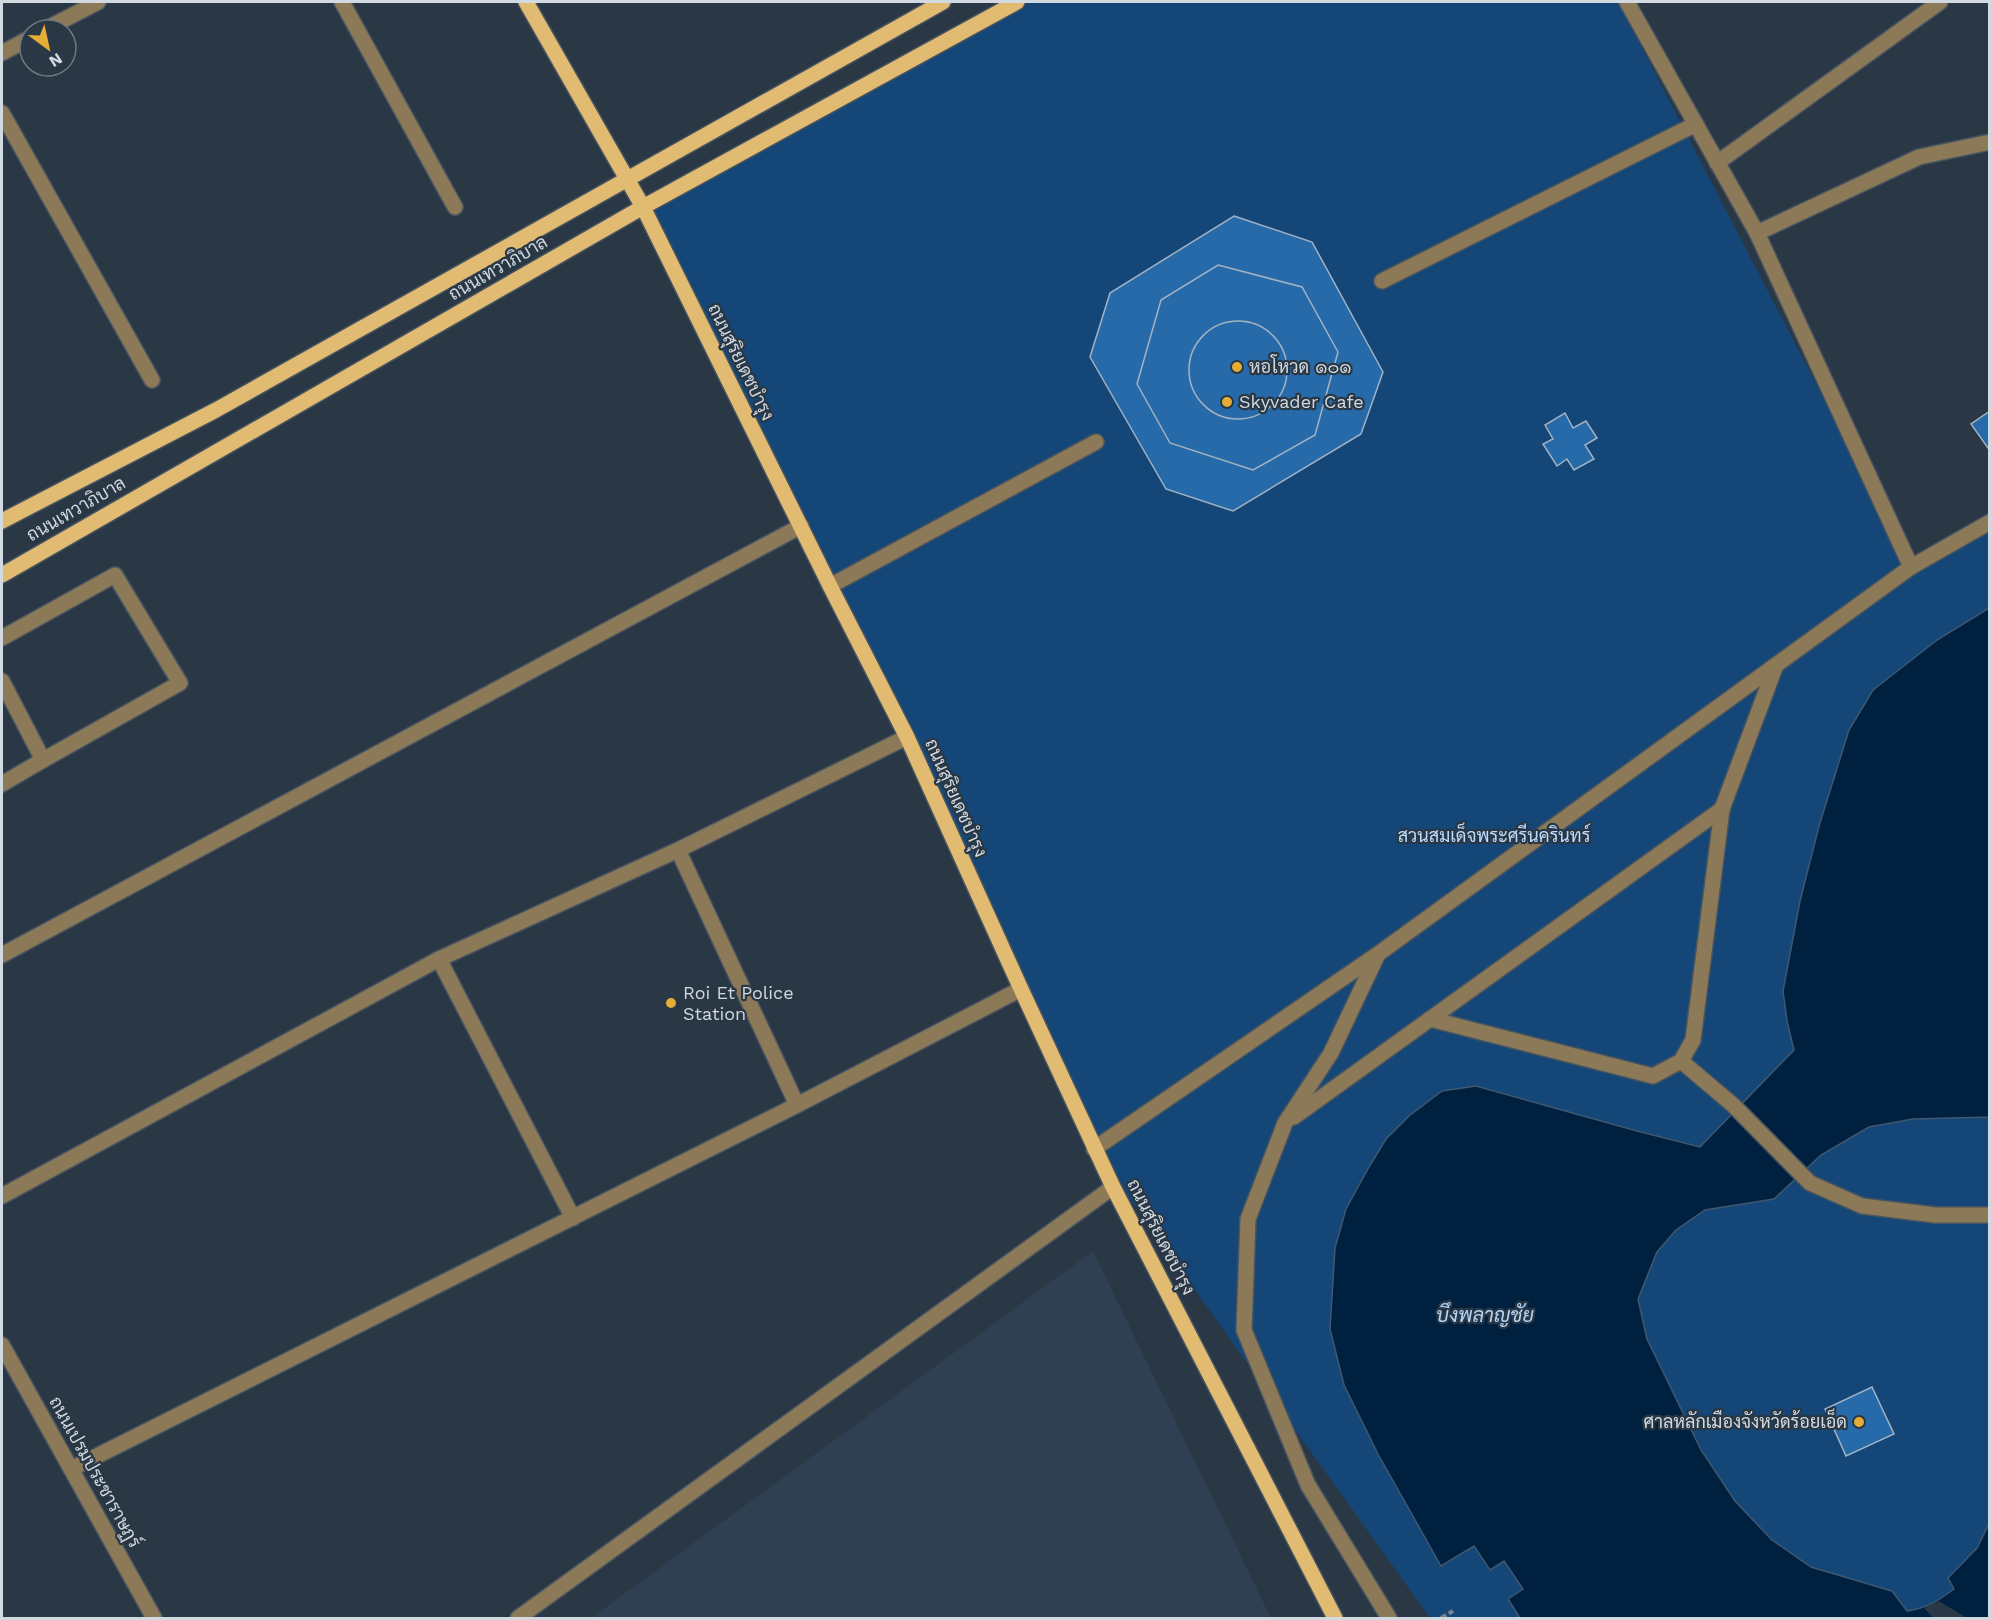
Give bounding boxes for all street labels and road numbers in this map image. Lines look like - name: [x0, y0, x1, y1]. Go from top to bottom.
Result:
- street label: ถนนเทวาภิบาล: [445, 231, 551, 304]
- street label: ถนนสุริยเดชบำรุง: [702, 300, 779, 424]
- street label: ถนนเทวาภิบาล: [23, 472, 129, 545]
- street label: ถนนสุริยเดชบำรุง: [919, 735, 992, 861]
- street label: ถนนสุริยเดชบำรุง: [1121, 1175, 1200, 1299]
- street label: ถนนเปรมประชาราษฏร์: [43, 1392, 148, 1552]

